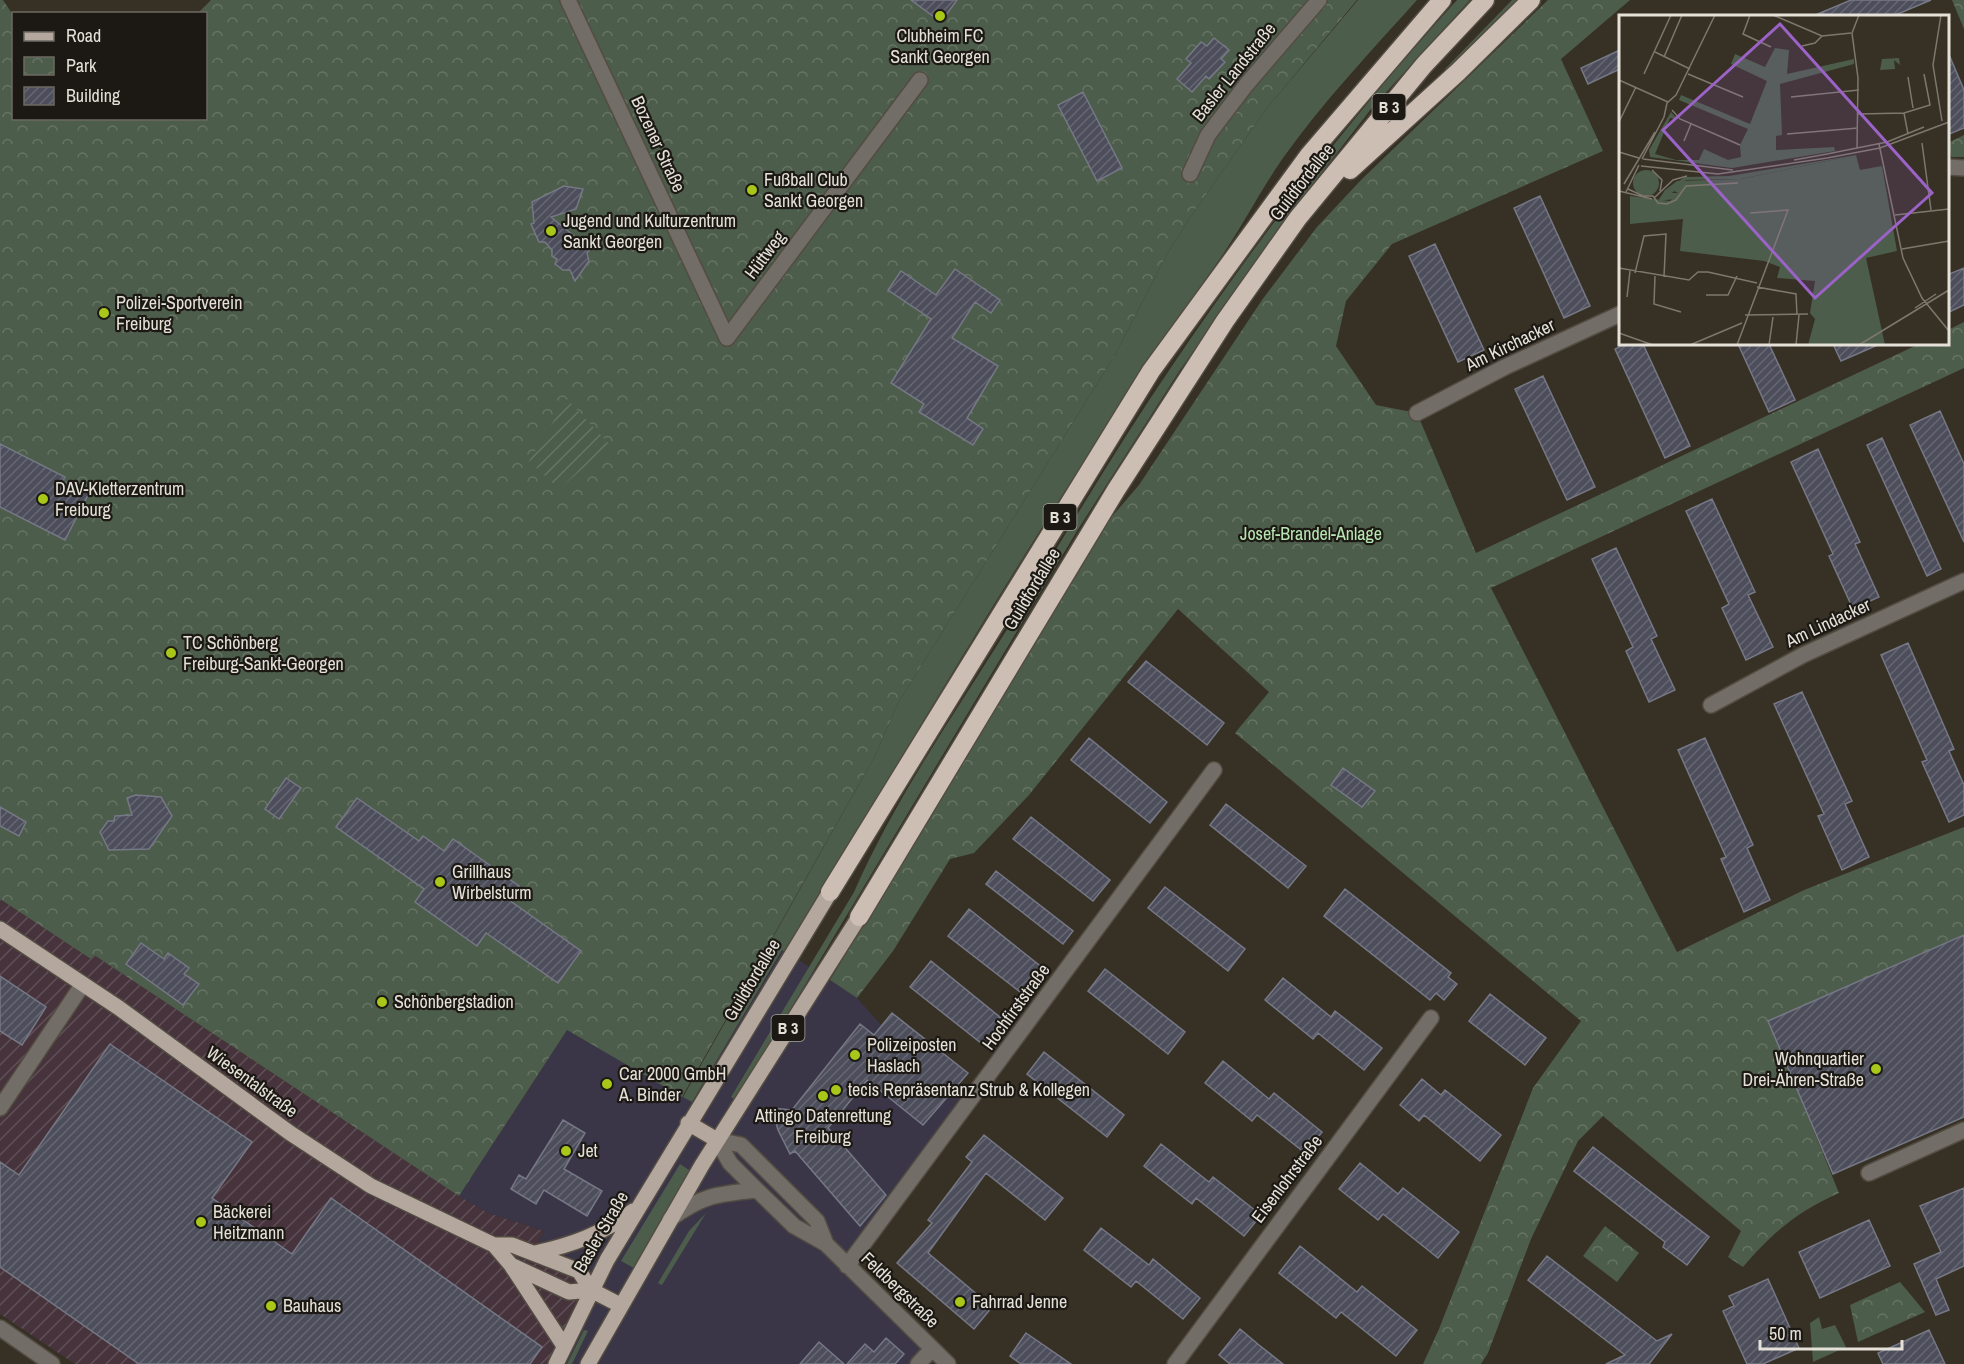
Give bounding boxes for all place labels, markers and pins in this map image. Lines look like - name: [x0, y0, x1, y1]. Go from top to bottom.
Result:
- marker: Clubheim FC Sankt Georgen: [933, 9, 947, 23]
- place label: Clubheim FC Sankt Georgen: [890, 23, 990, 69]
- place label: Fußball Club Sankt Georgen: [764, 167, 863, 213]
- marker: Fußball Club Sankt Georgen: [745, 183, 759, 197]
- place label: Jugend und Kulturzentrum Sankt Georgen: [563, 208, 736, 254]
- marker: Jugend und Kulturzentrum Sankt Georgen: [544, 224, 558, 238]
- place label: Polizei-Sportverein Freiburg: [116, 290, 242, 336]
- marker: Polizei-Sportverein Freiburg: [97, 306, 111, 320]
- place label: DAV-Kletterzentrum Freiburg: [55, 476, 184, 522]
- marker: DAV-Kletterzentrum Freiburg: [36, 492, 50, 506]
- place label: TC Schönberg Freiburg-Sankt-Georgen: [183, 630, 344, 676]
- marker: TC Schönberg Freiburg-Sankt-Georgen: [164, 646, 178, 660]
- place label: Grillhaus Wirbelsturm: [452, 859, 532, 905]
- marker: Grillhaus Wirbelsturm: [433, 875, 447, 889]
- place label: Schönbergstadion: [394, 989, 514, 1014]
- marker: Schönbergstadion: [375, 995, 389, 1009]
- place label: Polizeiposten Haslach: [867, 1032, 956, 1078]
- place label: Wohnquartier Drei-Ähren-Straße: [1743, 1046, 1864, 1092]
- marker: Polizeiposten Haslach: [848, 1048, 862, 1062]
- place label: Car 2000 GmbH A. Binder: [618, 1061, 726, 1107]
- marker: Wohnquartier Drei-Ähren-Straße: [1869, 1062, 1883, 1076]
- marker: Car 2000 GmbH A. Binder: [600, 1077, 614, 1091]
- place label: tecis Repräsentanz Strub & Kollegen: [848, 1077, 1090, 1102]
- marker: tecis Repräsentanz Strub & Kollegen: [829, 1083, 843, 1097]
- marker: Attingo Datenrettung Freiburg: [816, 1089, 830, 1103]
- place label: Attingo Datenrettung Freiburg: [754, 1103, 892, 1149]
- place label: Jet: [578, 1138, 598, 1163]
- marker: Jet: [559, 1144, 573, 1158]
- place label: Bäckerei Heitzmann: [213, 1199, 284, 1245]
- marker: Bäckerei Heitzmann: [194, 1215, 208, 1229]
- place label: Fahrrad Jenne: [972, 1289, 1067, 1314]
- place label: Bauhaus: [283, 1293, 341, 1318]
- marker: Fahrrad Jenne: [953, 1295, 967, 1309]
- marker: Bauhaus: [264, 1299, 278, 1313]

